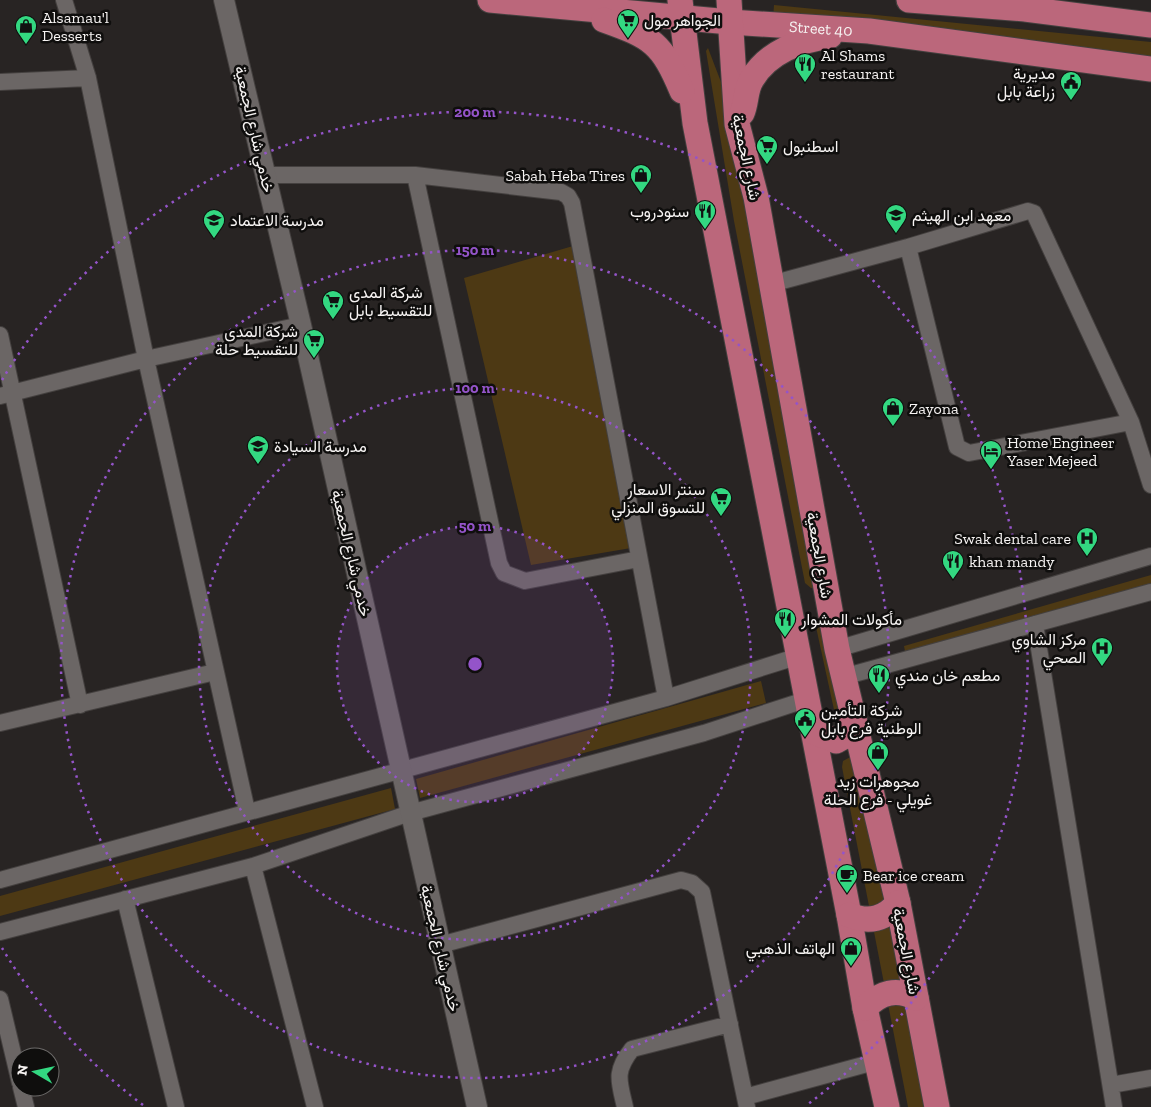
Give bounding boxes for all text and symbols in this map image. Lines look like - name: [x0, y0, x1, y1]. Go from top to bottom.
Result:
- place label: Alsamau'l Desserts: [42, 8, 109, 45]
- supermarket icon: الجواهر مول: [616, 8, 640, 39]
- place label: الجواهر مول: [644, 11, 721, 31]
- shop icon: Alsamau'l Desserts: [14, 14, 38, 45]
- street label: Street 40: [788, 17, 853, 40]
- place label: Al Shams restaurant: [821, 46, 895, 83]
- restaurant icon: Al Shams restaurant: [793, 52, 817, 83]
- street label: خدمي شارع الجمعية: [227, 64, 278, 196]
- place label: مديرية زراعة بابل: [997, 64, 1055, 102]
- public building icon: مديرية زراعة بابل: [1059, 70, 1083, 101]
- text: 200 m: [454, 103, 496, 121]
- street label: شارع الجمعية: [726, 112, 765, 202]
- supermarket icon: اسطنبول: [755, 134, 779, 165]
- place label: اسطنبول: [783, 137, 838, 157]
- shop icon: Sabah Heba Tires: [629, 163, 653, 194]
- place label: Sabah Heba Tires: [506, 166, 625, 185]
- restaurant icon: سنودروب: [693, 199, 717, 230]
- place label: سنودروب: [630, 202, 689, 222]
- school or university icon: معهد ابن الهيثم: [884, 203, 908, 234]
- place label: معهد ابن الهيثم: [912, 206, 1011, 226]
- school or university icon: مدرسة الاعتماد: [202, 208, 226, 239]
- place label: مدرسة الاعتماد: [230, 211, 324, 231]
- text: 150 m: [456, 241, 494, 259]
- place label: شركة المدى للتقسيط بابل: [349, 283, 432, 321]
- supermarket icon: شركة المدى للتقسيط بابل: [321, 289, 345, 320]
- place label: شركة المدى للتقسيط حلة: [215, 322, 298, 359]
- supermarket icon: شركة المدى للتقسيط حلة: [302, 328, 326, 359]
- text: 100 m: [455, 379, 495, 397]
- shop icon: Zayona: [881, 396, 905, 427]
- place label: Zayona: [909, 399, 959, 418]
- place label: Home Engineer Yaser Mejeed: [1006, 433, 1115, 470]
- school or university icon: مدرسة السيادة: [246, 434, 270, 465]
- place label: مدرسة السيادة: [274, 437, 367, 457]
- hotel icon: Home Engineer Yaser Mejeed: [979, 439, 1003, 470]
- place label: سنتر الاسعار للتسوق المنزلي: [611, 480, 705, 521]
- supermarket icon: سنتر الاسعار للتسوق المنزلي: [709, 486, 733, 517]
- street label: خدمي شارع الجمعية: [324, 488, 375, 620]
- street label: شارع الجمعية: [801, 510, 836, 600]
- text: 50 m: [459, 517, 491, 535]
- hospital icon: Swak dental care: [1075, 526, 1099, 557]
- place label: Swak dental care: [954, 529, 1071, 548]
- restaurant icon: khan mandy: [941, 549, 965, 580]
- place label: khan mandy: [969, 552, 1055, 571]
- restaurant icon: مأكولات المشوار: [773, 607, 797, 638]
- place label: مأكولات المشوار: [800, 610, 902, 630]
- place label: مركز الشاوي الصحي: [1011, 630, 1086, 671]
- hospital icon: مركز الشاوي الصحي: [1090, 636, 1114, 667]
- centre of rings: [466, 655, 484, 673]
- restaurant icon: مطعم خان مندي: [867, 663, 891, 694]
- place label: مطعم خان مندي: [895, 666, 1000, 689]
- place label: شركة التأمين الوطنية فرع بابل: [821, 701, 921, 740]
- public building icon: شركة التأمين الوطنية فرع بابل: [793, 707, 817, 738]
- shop icon: مجوهرات زيد غويلي - فرع الحلة: [866, 740, 890, 771]
- place label: مجوهرات زيد غويلي - فرع الحلة: [824, 772, 932, 813]
- cafe icon: Bear ice cream: [835, 863, 859, 894]
- place label: Bear ice cream: [863, 866, 964, 885]
- street label: خدمي شارع الجمعية: [413, 883, 464, 1015]
- street label: شارع الجمعية: [887, 906, 924, 996]
- shop icon: الهاتف الذهبي: [839, 936, 863, 967]
- place label: الهاتف الذهبي: [746, 939, 835, 962]
- north arrow: [10, 1047, 60, 1097]
- text: N: [13, 1063, 32, 1077]

